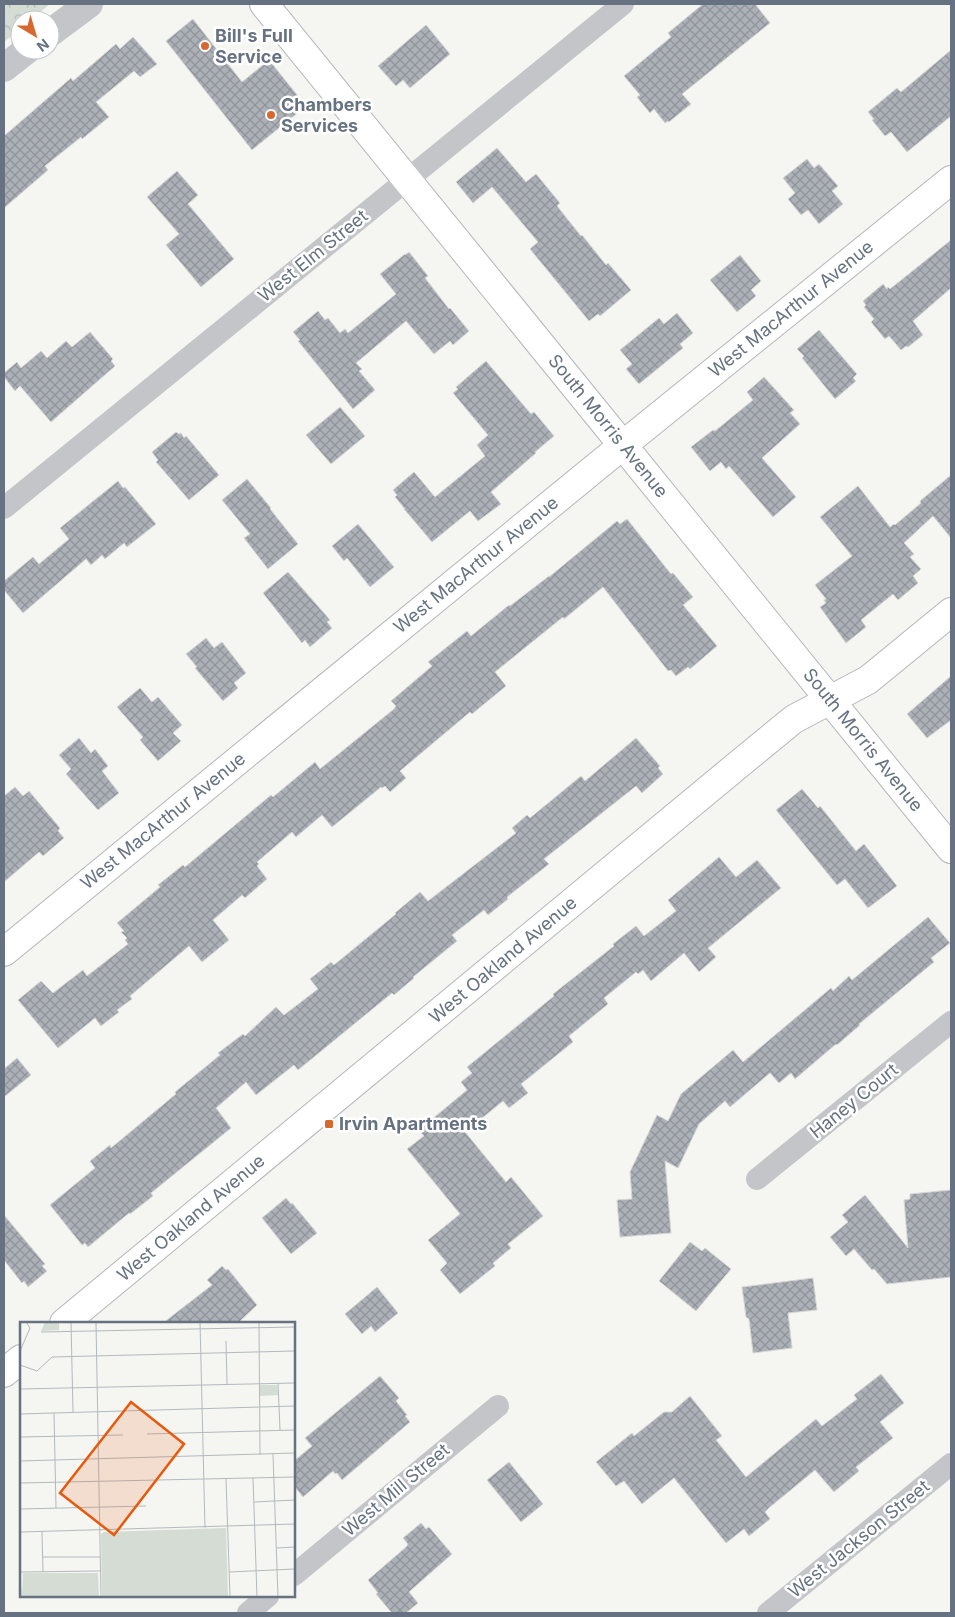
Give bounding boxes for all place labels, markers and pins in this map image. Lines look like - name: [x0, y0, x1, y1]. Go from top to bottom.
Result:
- place label: Bill's Full Service: [215, 25, 293, 67]
- marker: Bill's Full Service: [199, 40, 211, 52]
- place label: Chambers Services: [281, 94, 372, 136]
- marker: Chambers Services: [265, 109, 277, 121]
- place label: Irvin Apartments: [339, 1113, 487, 1134]
- marker: Irvin Apartments: [323, 1118, 335, 1130]

